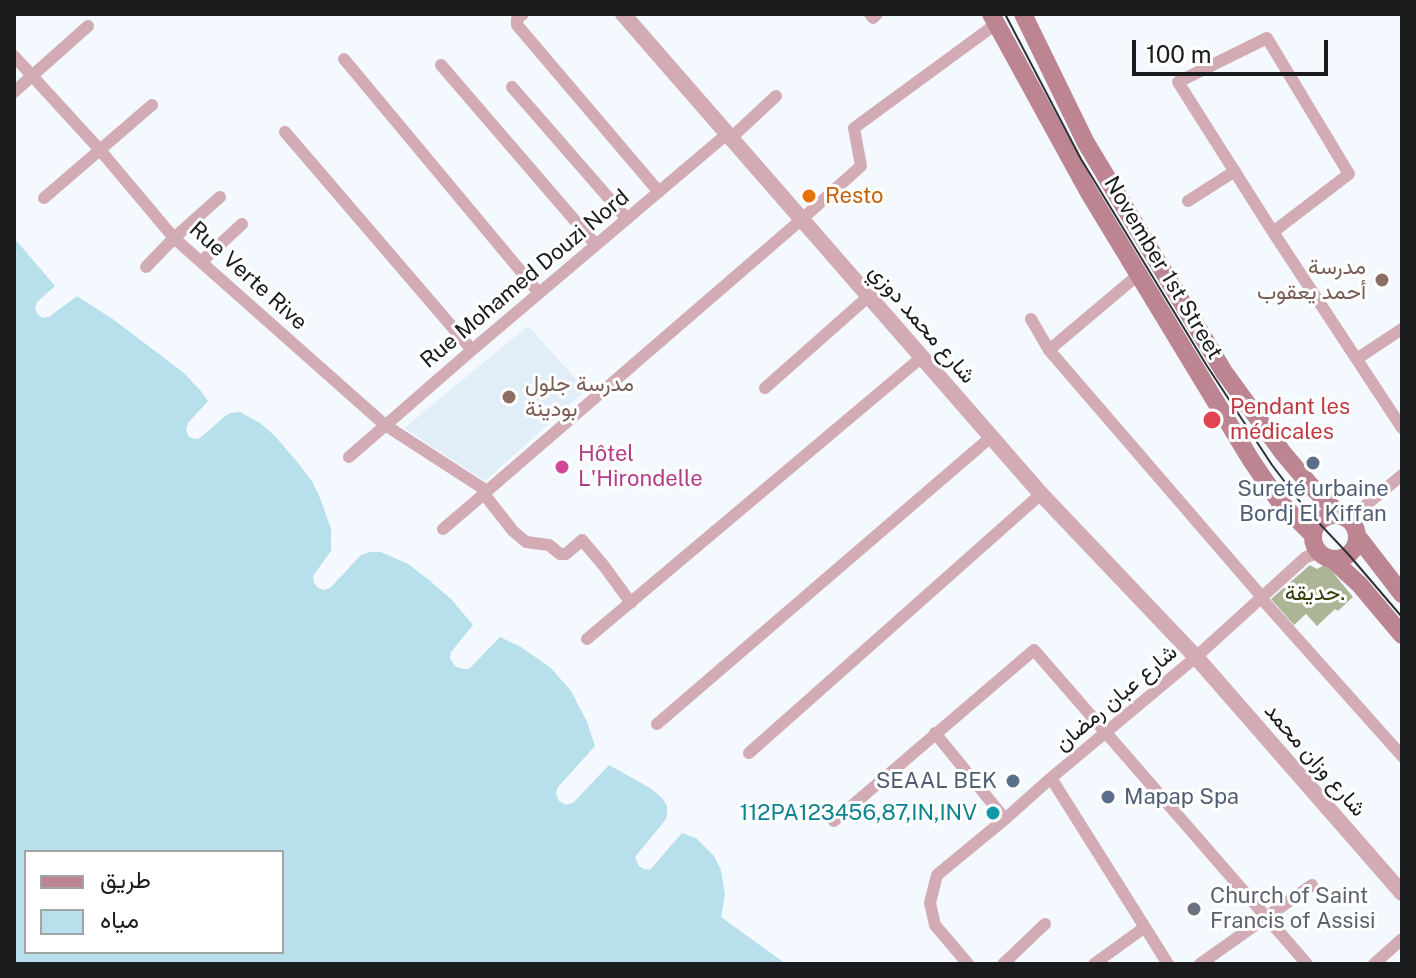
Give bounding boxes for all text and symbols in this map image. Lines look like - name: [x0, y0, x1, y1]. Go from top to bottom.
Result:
- scale bar: [1136, 24, 1332, 74]
- text: 100 m: [1146, 40, 1212, 68]
- street label: November 1st Street: [1098, 172, 1228, 364]
- place label: Resto: [825, 183, 883, 209]
- street label: Rue Mohamed Douzi Nord: [415, 184, 635, 374]
- marker: Resto: [800, 187, 818, 205]
- street label: Rue Verte Rive: [184, 216, 312, 336]
- place label: مدرسة أحمد يعقوب: [1257, 254, 1366, 306]
- street label: شارع محمد دوزي: [863, 259, 981, 389]
- marker: مدرسة أحمد يعقوب: [1373, 271, 1391, 289]
- place label: مدرسة جلول بودينة: [525, 371, 634, 422]
- marker: مدرسة جلول بودينة: [500, 388, 518, 406]
- place label: Pendant les médicales: [1230, 394, 1350, 446]
- marker: Pendant les médicales: [1201, 409, 1223, 431]
- place label: Hôtel L'Hirondelle: [578, 441, 703, 492]
- marker: Sureté urbaine Bordj El Kiffan: [1304, 454, 1322, 472]
- marker: Hôtel L'Hirondelle: [553, 458, 571, 476]
- place label: Sureté urbaine Bordj El Kiffan: [1237, 476, 1389, 528]
- park label: حديقة.: [1285, 580, 1345, 606]
- street label: شارع عبان رمضان: [1049, 639, 1183, 757]
- street label: شارع وزان محمد: [1259, 698, 1371, 822]
- place label: SEAAL BEK: [876, 768, 997, 794]
- marker: SEAAL BEK: [1004, 772, 1022, 790]
- place label: Mapap Spa: [1124, 784, 1239, 810]
- marker: Mapap Spa: [1099, 788, 1117, 806]
- place label: 112PA123456,87,IN,INV: [739, 800, 977, 826]
- marker: 112PA123456,87,IN,INV: [984, 804, 1002, 822]
- legend: [24, 850, 284, 954]
- text: طريق: [100, 865, 151, 893]
- place label: Church of Saint Francis of Assisi: [1210, 883, 1375, 934]
- marker: Church of Saint Francis of Assisi: [1185, 900, 1203, 918]
- text: مياه: [100, 905, 139, 933]

